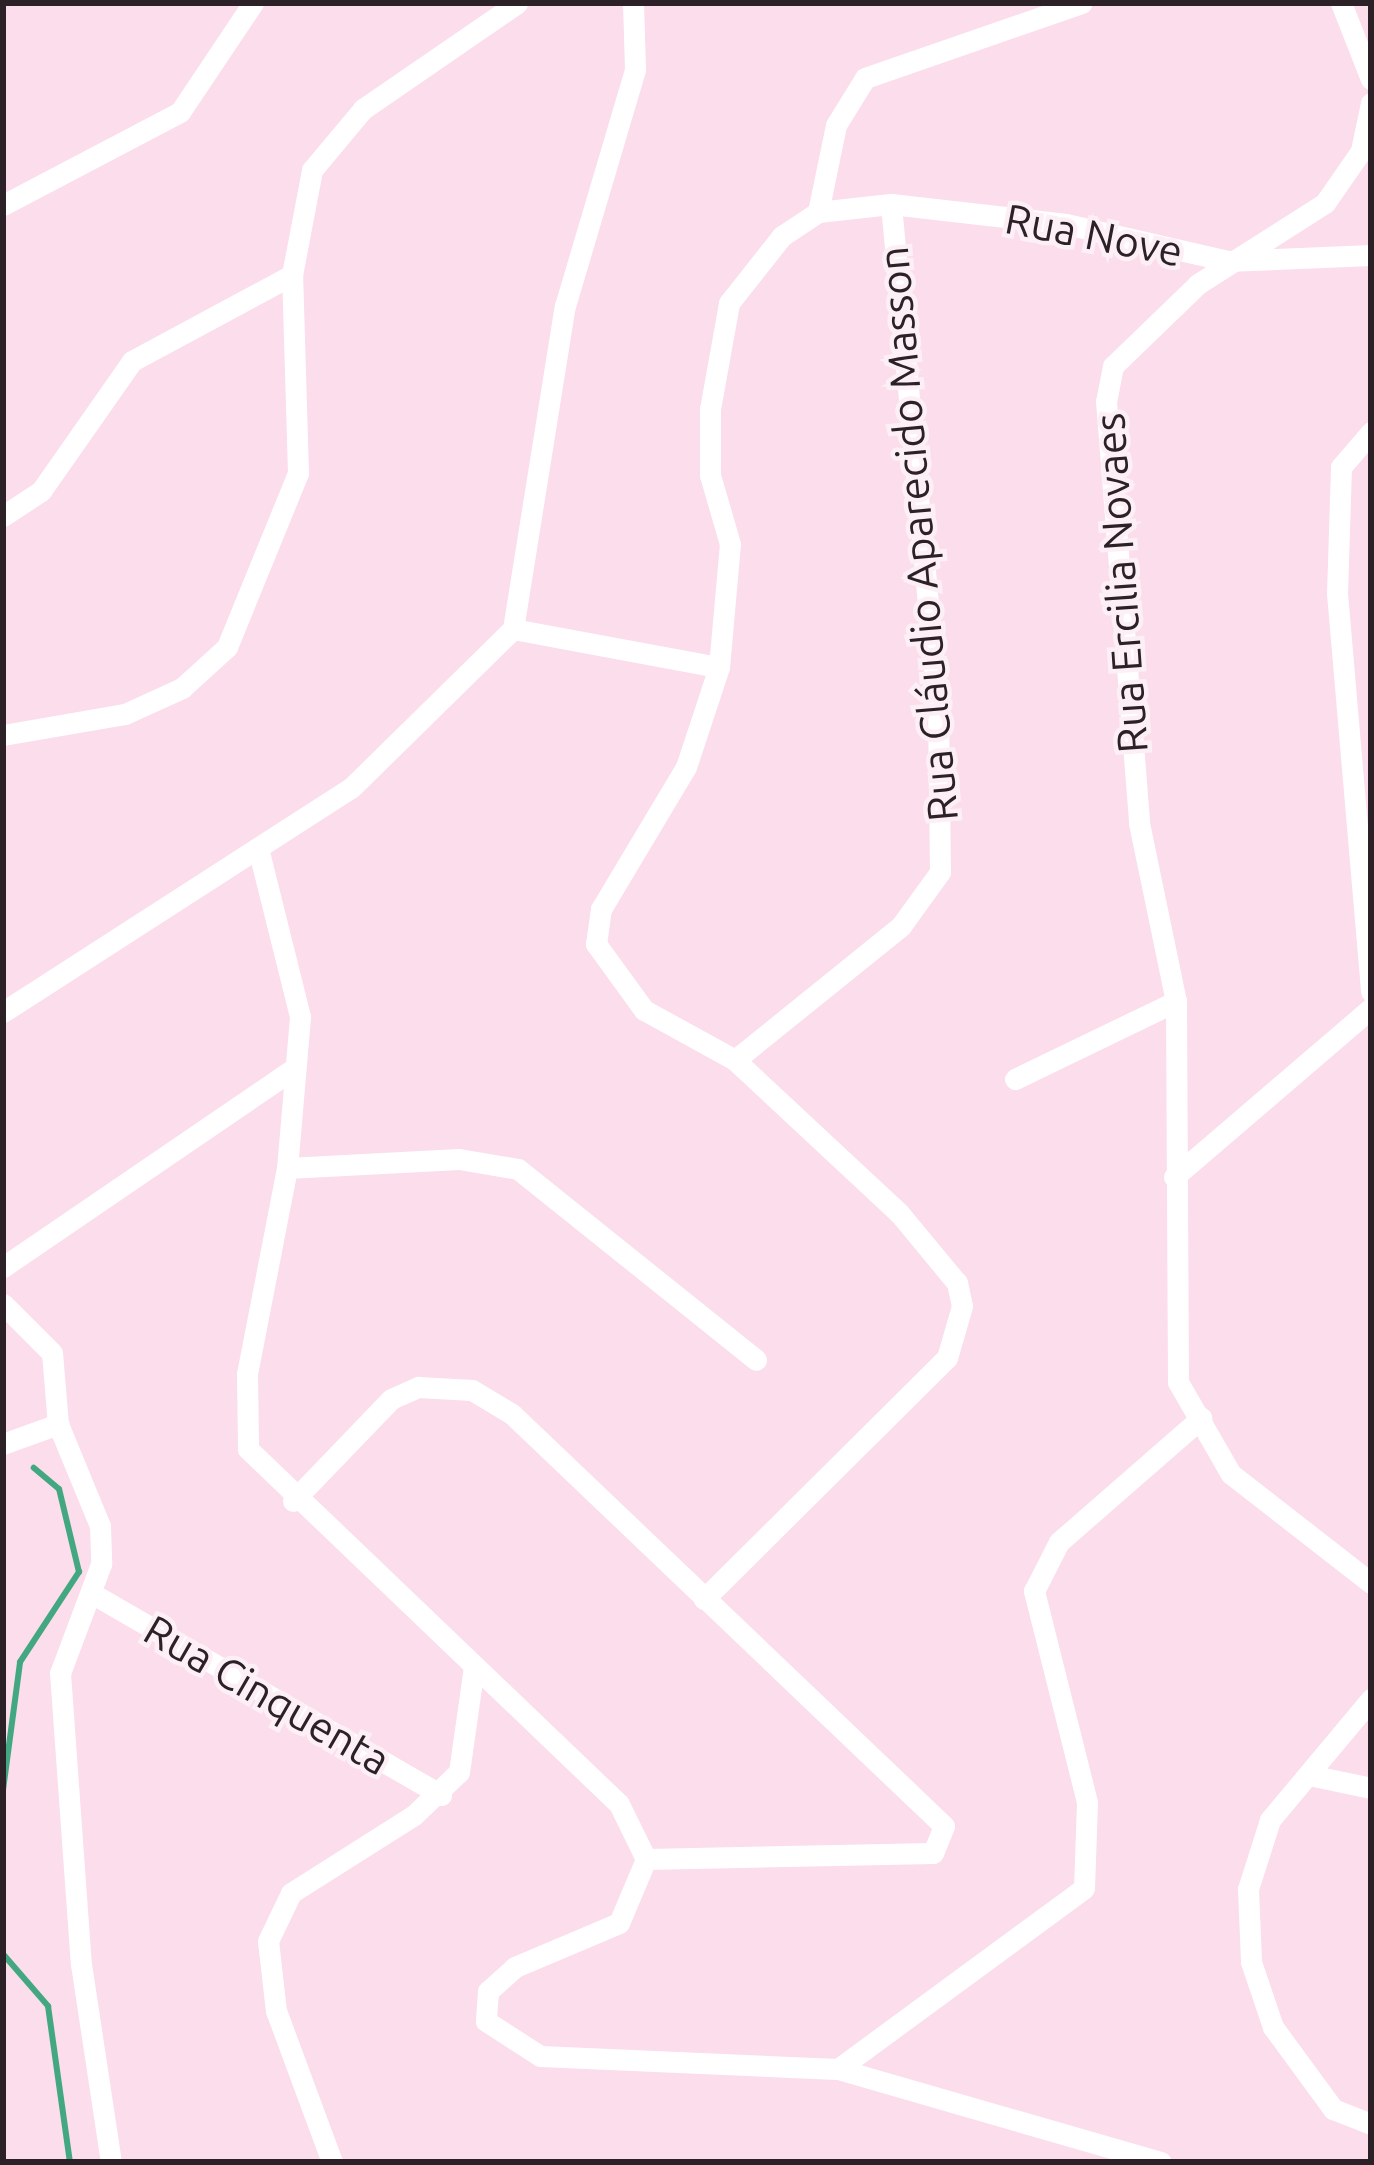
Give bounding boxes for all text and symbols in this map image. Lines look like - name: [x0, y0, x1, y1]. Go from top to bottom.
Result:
- street label: Rua Nove: [1001, 193, 1187, 277]
- street label: Rua Cláudio Aparecido Masson: [868, 244, 968, 824]
- street label: Rua Ercilia Novaes: [1084, 411, 1158, 755]
- street label: Rua Cinquenta: [135, 1604, 399, 1786]

